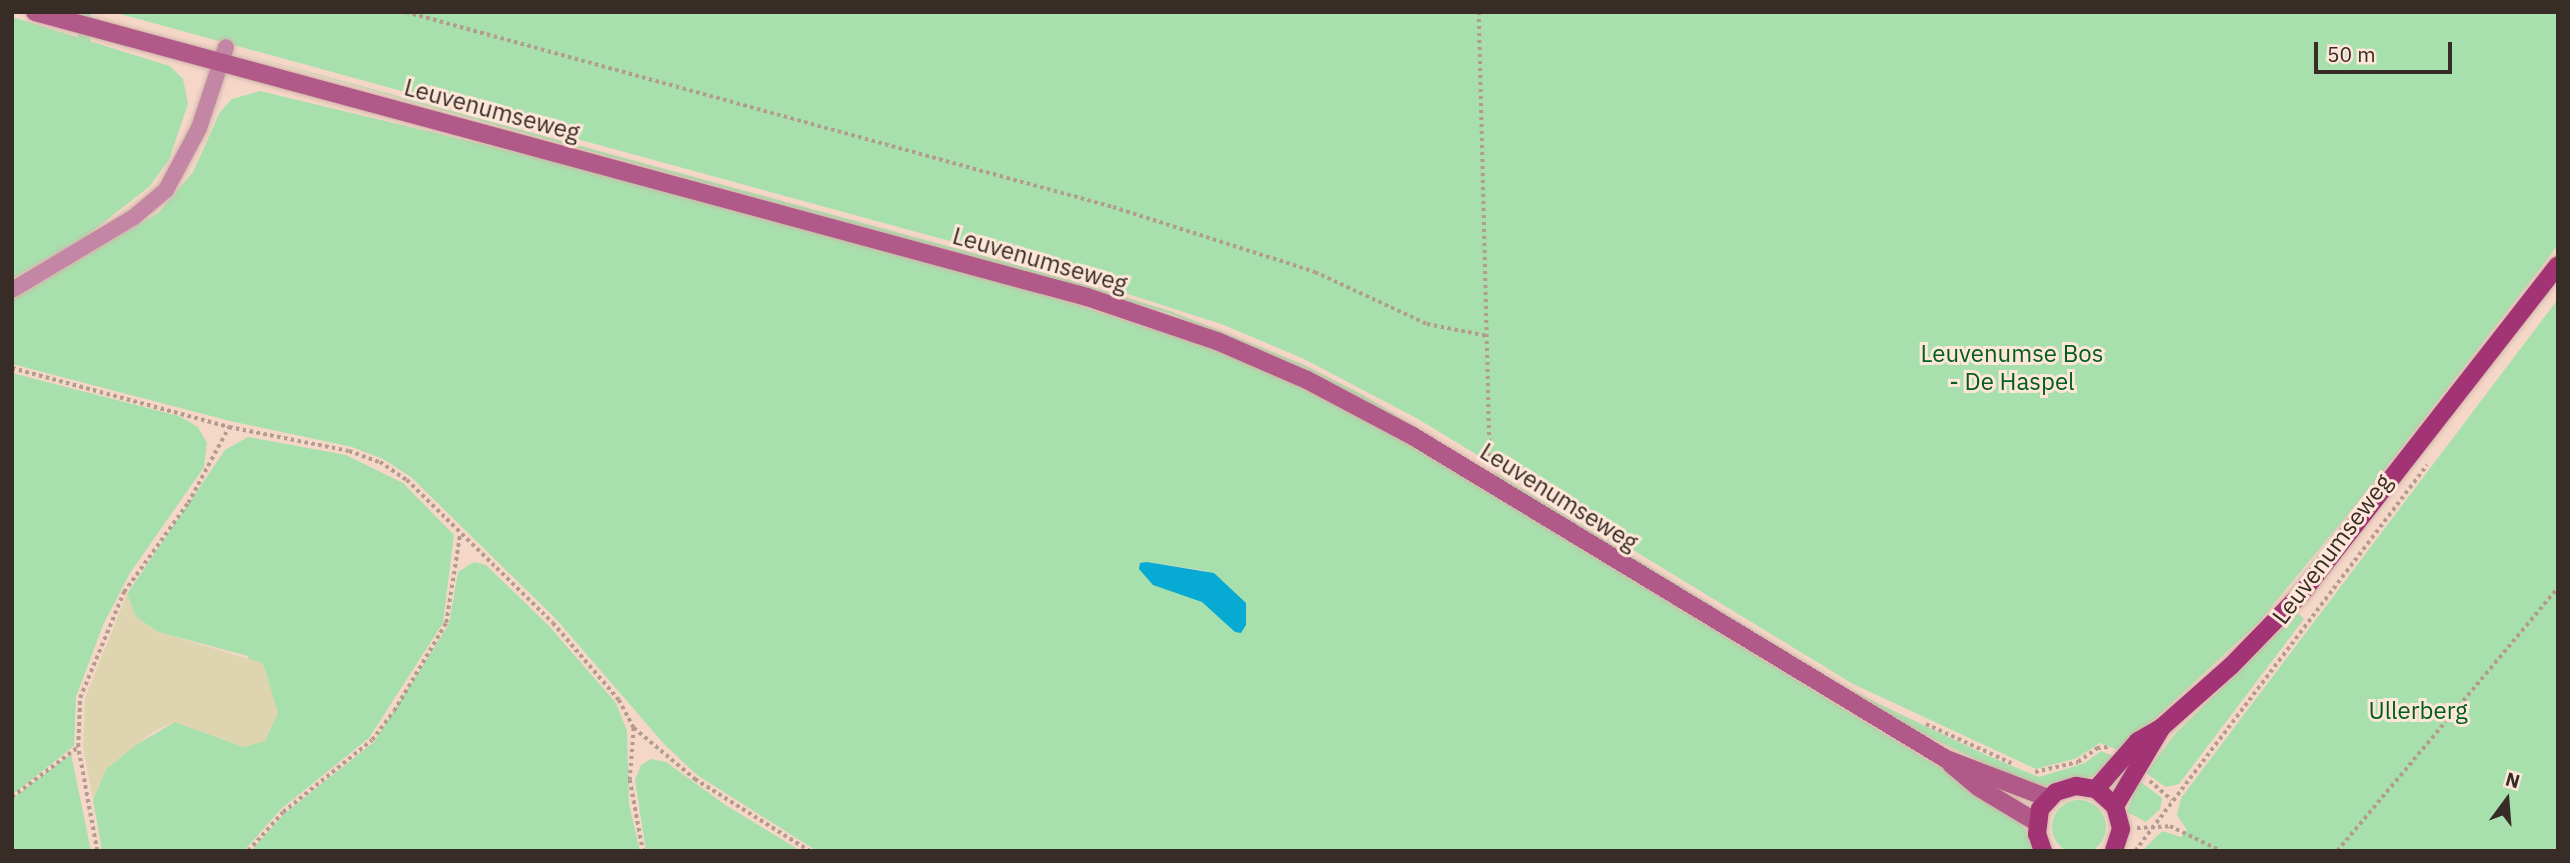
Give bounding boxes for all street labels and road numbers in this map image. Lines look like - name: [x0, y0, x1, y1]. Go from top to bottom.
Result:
- street label: Leuvenumseweg: [401, 73, 583, 147]
- street label: Leuvenumseweg: [949, 221, 1131, 299]
- street label: Leuvenumseweg: [1475, 437, 1643, 557]
- street label: Leuvenumseweg: [2266, 468, 2398, 630]

